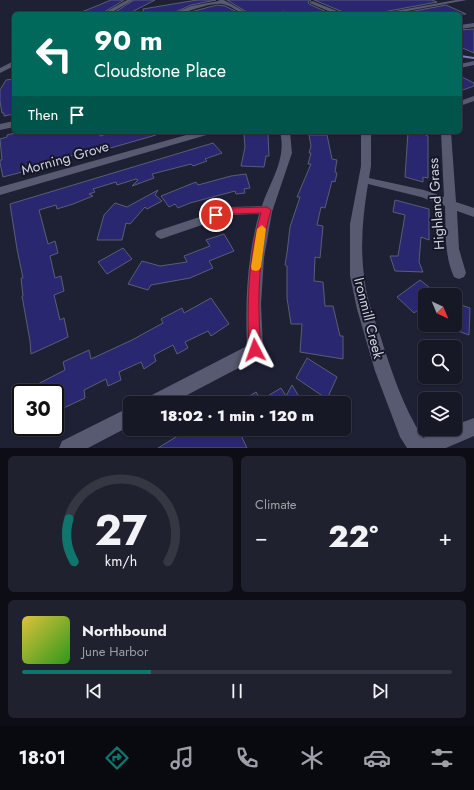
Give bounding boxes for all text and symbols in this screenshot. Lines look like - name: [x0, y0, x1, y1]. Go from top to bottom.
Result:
- text: 90 m: [94, 20, 163, 61]
- icon: left: [28, 28, 80, 80]
- text: Cloudstone Place: [94, 58, 226, 84]
- text: Then: [28, 104, 58, 126]
- icon: arrive: [66, 104, 88, 126]
- street label: Morning Grove: [19, 136, 111, 180]
- street label: Highland Grass: [423, 157, 449, 251]
- pin: [199, 198, 233, 232]
- icon: arrive: [205, 204, 227, 226]
- street label: Ironmill Creek: [349, 275, 389, 361]
- north arrow: [418, 288, 462, 332]
- map controls: [418, 288, 462, 436]
- position arrow: [234, 329, 276, 371]
- button: search: [418, 340, 462, 384]
- speed limit sign: 30: [12, 384, 64, 436]
- button: layers: [418, 392, 462, 436]
- text: 18:02 · 1 min · 120 m: [160, 405, 314, 427]
- text: Climate: [255, 495, 296, 514]
- text: 27: [94, 500, 147, 561]
- text: 22°: [328, 515, 378, 558]
- text: −: [255, 521, 268, 553]
- text: +: [438, 521, 452, 553]
- text: km/h: [104, 551, 137, 571]
- text: Northbound: [82, 620, 167, 642]
- text: June Harbor: [82, 642, 148, 661]
- icon: previous: [83, 680, 105, 702]
- icon: pause: [226, 680, 248, 702]
- icon: next: [369, 680, 391, 702]
- icon: directions: [103, 744, 131, 772]
- icon: music: [168, 744, 196, 772]
- icon: phone: [233, 744, 261, 772]
- icon: climate: [298, 744, 326, 772]
- icon: car: [363, 744, 391, 772]
- icon: filters: [428, 744, 456, 772]
- text: 18:01: [18, 745, 66, 771]

